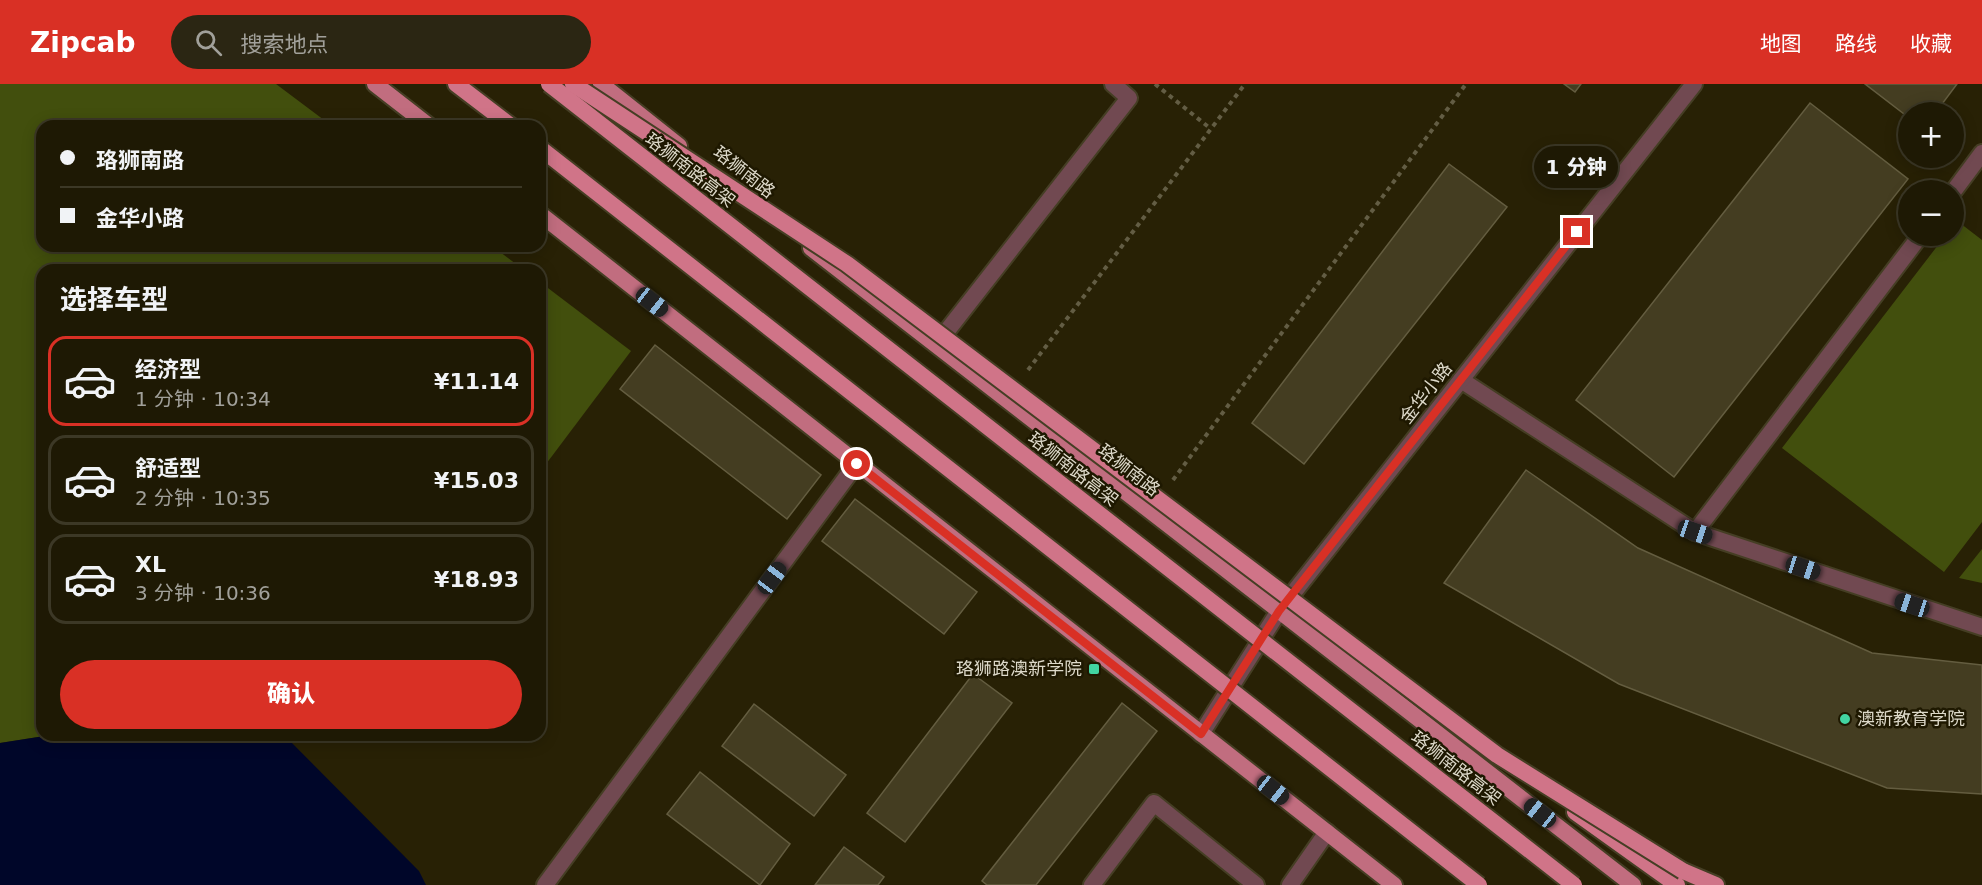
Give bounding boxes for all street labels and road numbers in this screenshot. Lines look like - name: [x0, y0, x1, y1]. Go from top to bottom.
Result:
- street label: 珞狮南路高架: [641, 128, 739, 211]
- street label: 珞狮南路: [709, 141, 779, 202]
- street label: 金华小路: [1395, 358, 1456, 428]
- street label: 珞狮南路高架: [1024, 427, 1122, 510]
- street label: 珞狮南路: [1094, 439, 1164, 500]
- street label: 珞狮南路高架: [1407, 726, 1505, 809]

